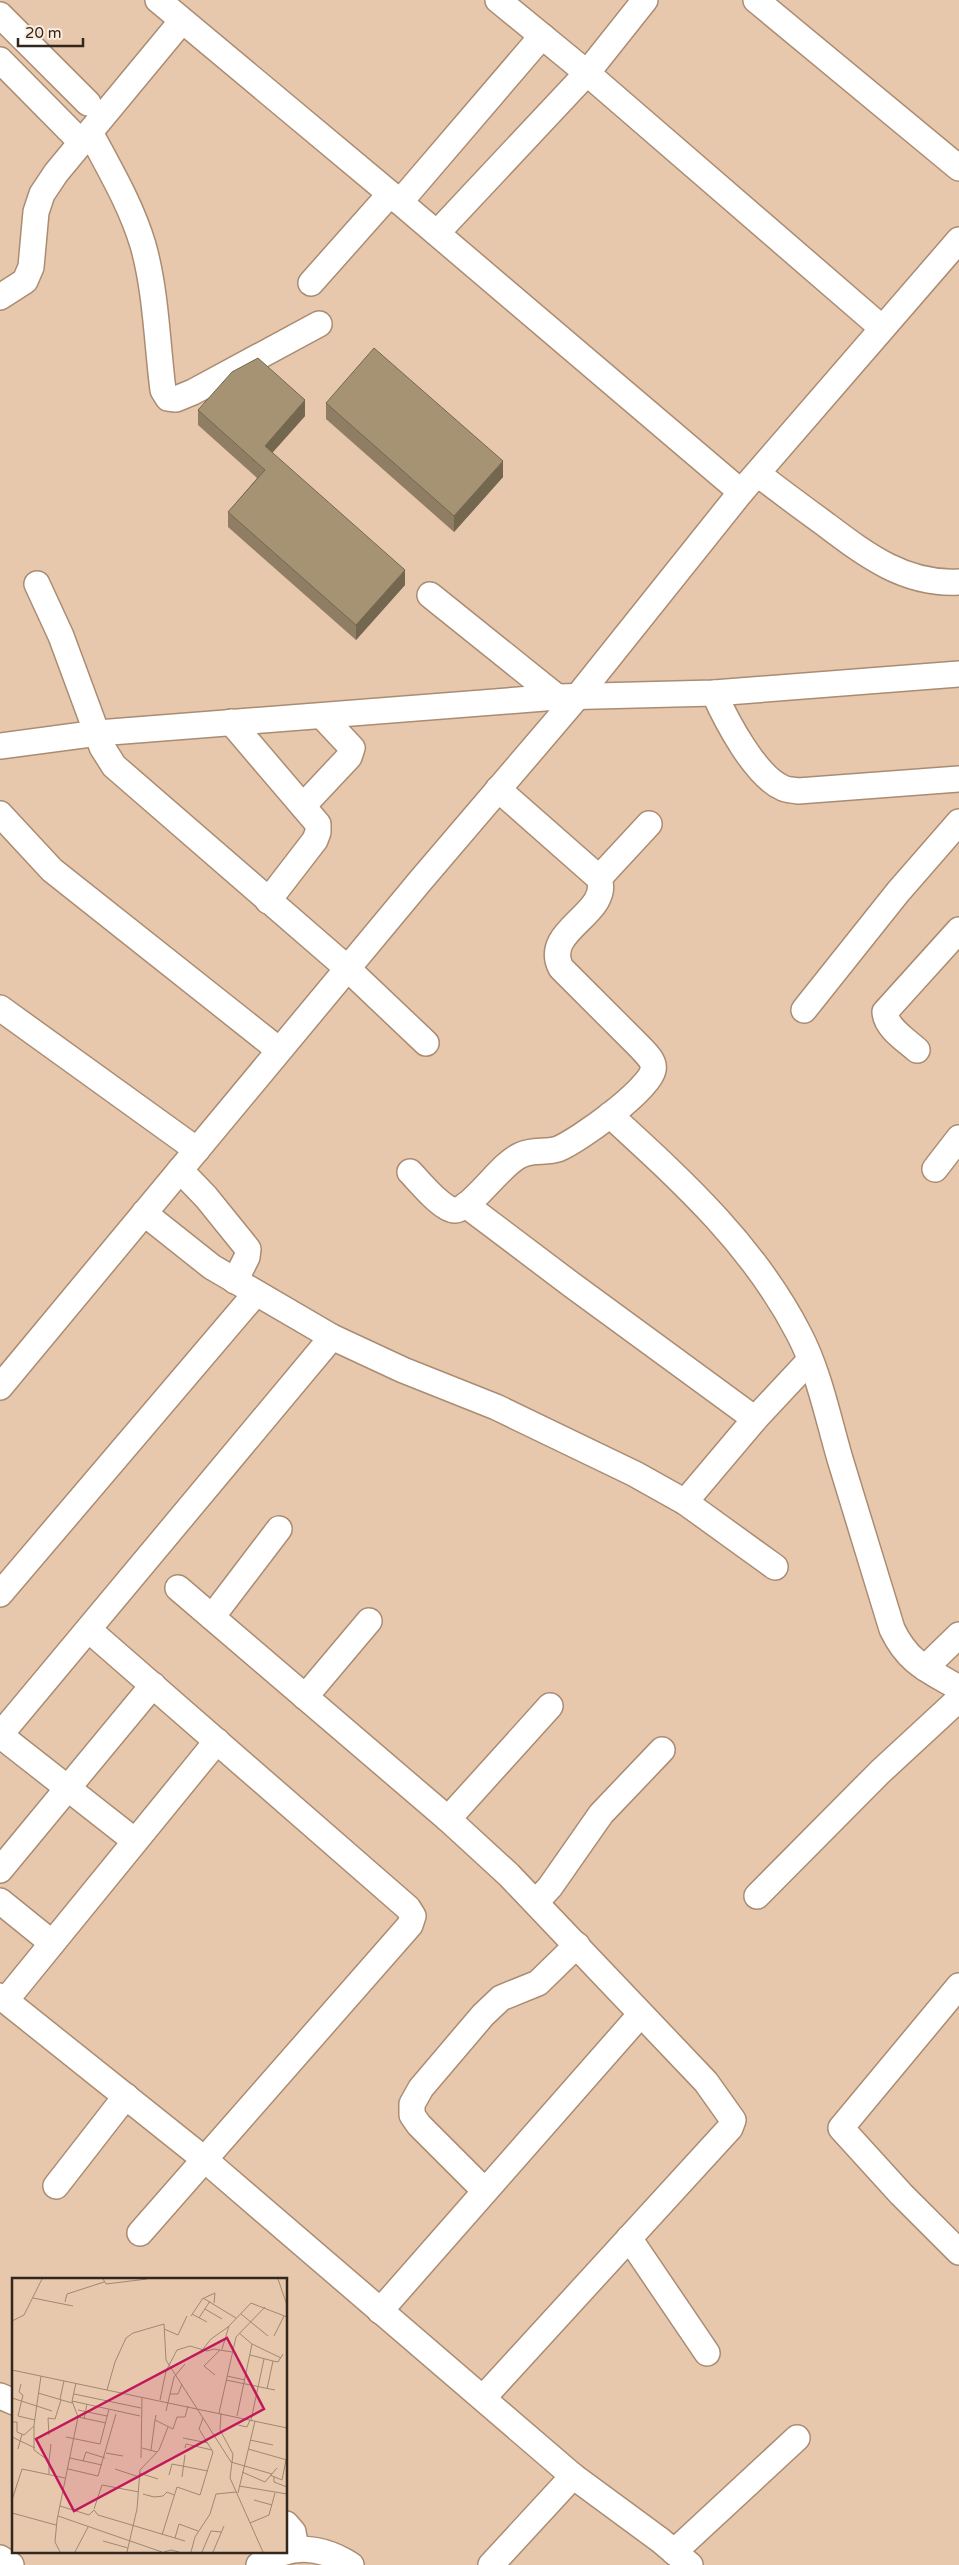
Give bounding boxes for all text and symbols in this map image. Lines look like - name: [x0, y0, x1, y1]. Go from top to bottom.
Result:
- scale bar: [18, 15, 82, 47]
- text: 20 m: [25, 24, 62, 42]
- inset map: [12, 2278, 288, 2552]

